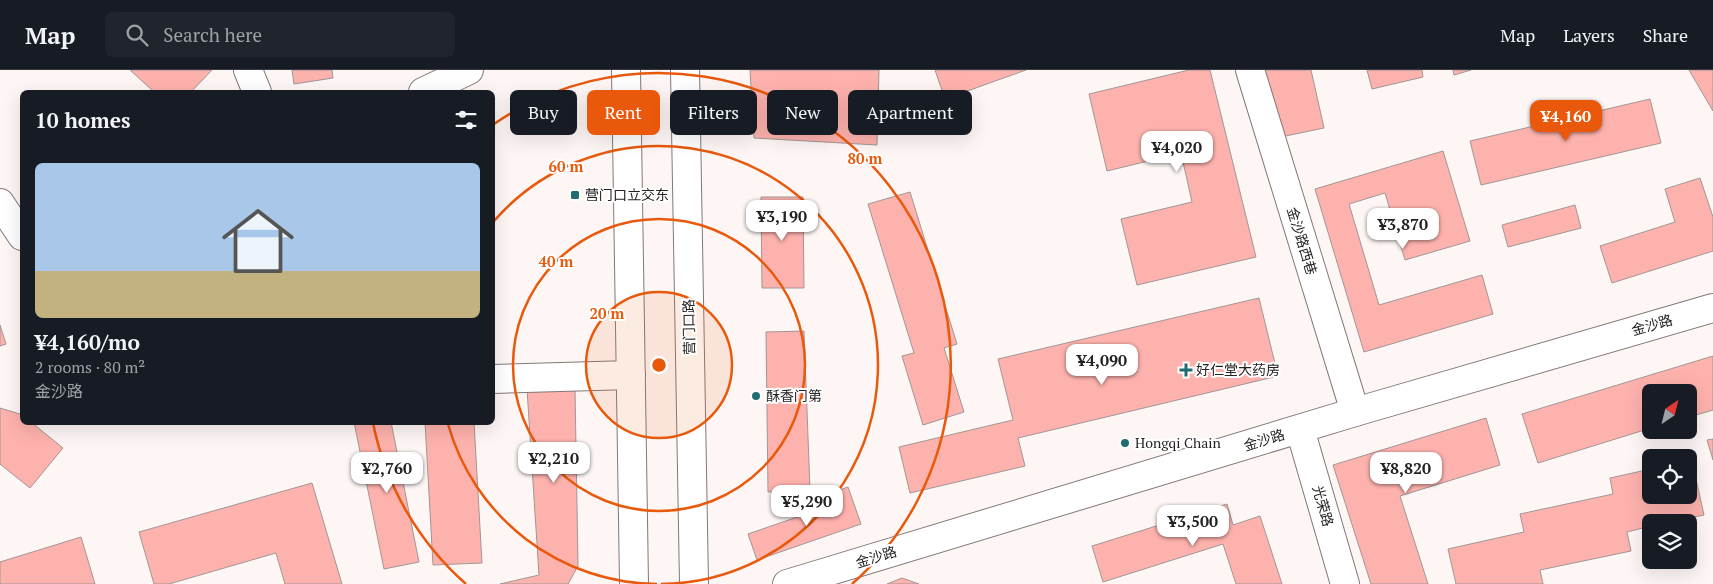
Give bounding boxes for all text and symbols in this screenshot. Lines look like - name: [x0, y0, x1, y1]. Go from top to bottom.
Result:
- search box: [105, 12, 455, 57]
- text: Map: [25, 19, 75, 51]
- icon: search: [123, 21, 151, 49]
- text: Search here: [163, 22, 262, 47]
- text: Map: [1500, 23, 1535, 47]
- text: Layers: [1563, 23, 1615, 47]
- text: Share: [1643, 23, 1688, 47]
- chip: Buy: [510, 90, 577, 135]
- chip: Rent: [587, 90, 660, 135]
- chip: Filters: [670, 90, 757, 135]
- chip: New: [767, 90, 838, 135]
- chip: Apartment: [848, 90, 972, 135]
- pin: ¥4,160: [1525, 100, 1607, 142]
- text: ¥4,160: [1541, 105, 1591, 127]
- text: 10 homes: [35, 106, 131, 134]
- icon: filters: [452, 106, 480, 134]
- pin: ¥4,020: [1136, 131, 1218, 173]
- text: ¥4,020: [1152, 136, 1202, 158]
- text: 80 m: [848, 148, 883, 168]
- text: 60 m: [549, 156, 584, 176]
- place label: 营门口立交东: [585, 185, 669, 204]
- marker: 营门口立交东: [569, 189, 581, 201]
- icon: home: [213, 196, 303, 286]
- pin: ¥3,190: [741, 200, 823, 242]
- text: ¥3,190: [757, 205, 807, 227]
- street label: 金沙路西巷: [1283, 205, 1322, 277]
- pin: ¥3,870: [1362, 208, 1444, 250]
- text: ¥3,870: [1378, 213, 1428, 235]
- text: 40 m: [539, 251, 574, 271]
- street label: 营门口路: [679, 299, 698, 355]
- text: 20 m: [590, 303, 625, 323]
- street label: 金沙路: [1629, 310, 1675, 339]
- text: ¥4,160/mo: [35, 328, 140, 356]
- pin: ¥4,090: [1061, 344, 1143, 386]
- text: ¥4,090: [1077, 349, 1127, 371]
- text: 2 rooms · 80 m²: [35, 356, 145, 378]
- centre of rings: [650, 356, 668, 374]
- place label: 好仁堂大药房: [1196, 360, 1280, 379]
- marker: 好仁堂大药房: [1180, 364, 1192, 376]
- text: 金沙路: [35, 380, 83, 402]
- north arrow: [1642, 384, 1698, 439]
- map controls: [1642, 384, 1697, 569]
- place label: 酥香门第: [766, 386, 822, 405]
- marker: 酥香门第: [750, 390, 762, 402]
- street label: 金沙路: [1241, 424, 1287, 455]
- place label: Hongqi Chain: [1135, 433, 1221, 452]
- marker: Hongqi Chain: [1119, 437, 1131, 449]
- pin: ¥2,210: [513, 442, 595, 484]
- text: ¥2,210: [529, 447, 579, 469]
- button: locate: [1642, 449, 1697, 504]
- pin: ¥2,760: [346, 452, 428, 494]
- pin: ¥8,820: [1365, 452, 1447, 494]
- text: ¥2,760: [362, 457, 412, 479]
- text: ¥8,820: [1381, 457, 1431, 479]
- street label: 光荣路: [1309, 483, 1338, 529]
- pin: ¥5,290: [766, 484, 848, 527]
- text: ¥5,290: [782, 490, 832, 512]
- pin: ¥3,500: [1152, 504, 1234, 547]
- text: ¥3,500: [1168, 510, 1218, 532]
- button: layers: [1642, 514, 1697, 569]
- street label: 金沙路: [853, 541, 899, 572]

